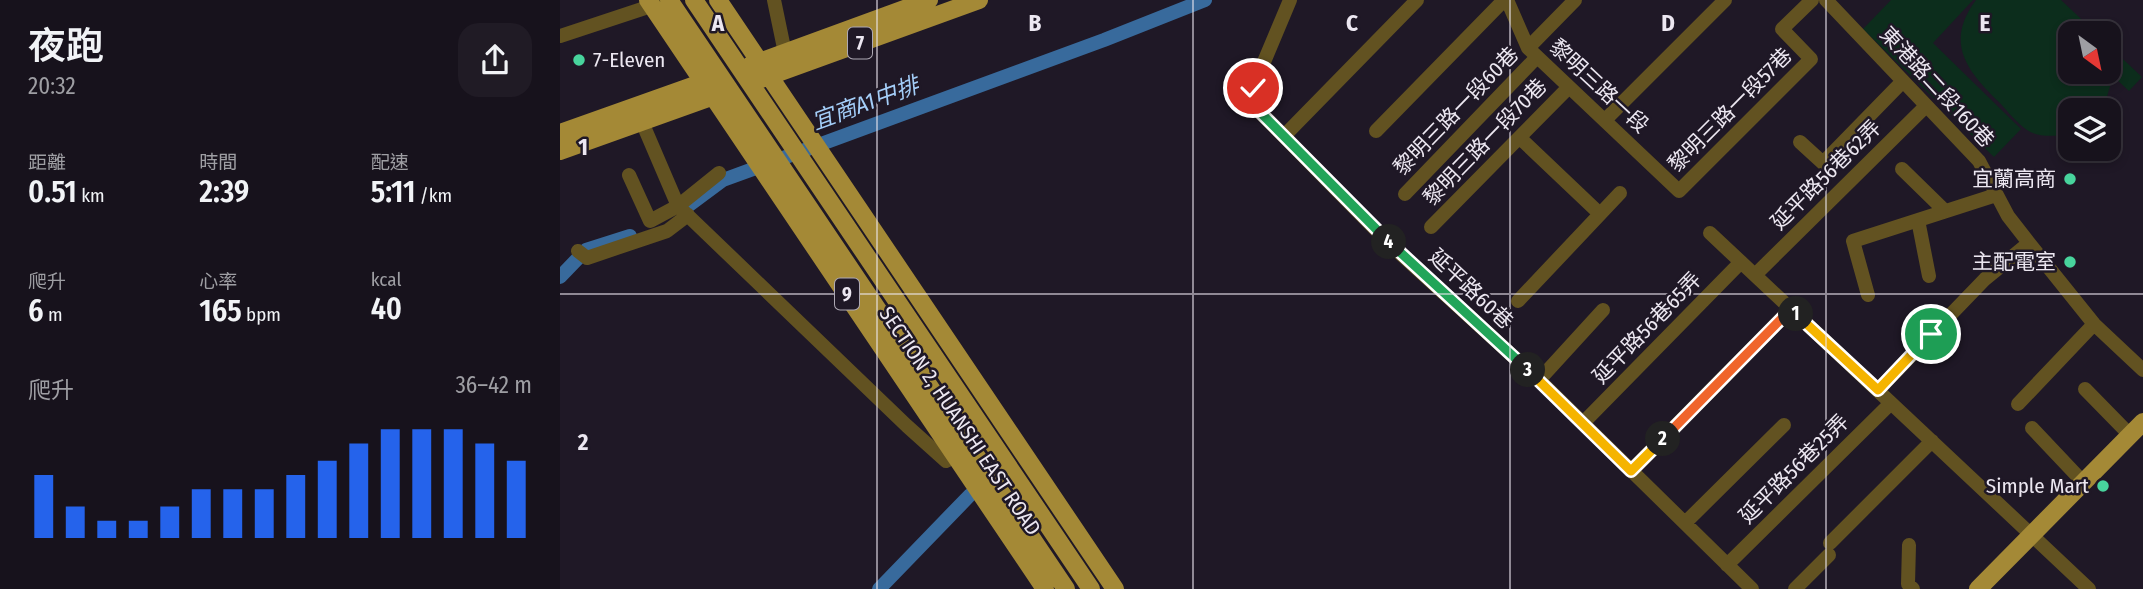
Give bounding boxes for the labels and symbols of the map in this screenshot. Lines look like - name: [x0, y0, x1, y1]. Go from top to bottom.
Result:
- text: A: [711, 9, 725, 37]
- text: B: [1029, 9, 1042, 37]
- text: C: [1346, 9, 1358, 37]
- text: D: [1661, 9, 1675, 37]
- text: E: [1980, 9, 1991, 37]
- street label: 東港路二段160巷: [1874, 21, 2000, 153]
- north arrow: [2058, 21, 2121, 84]
- road number: 7: [848, 28, 872, 58]
- street label: 黎明三路一段: [1544, 34, 1654, 138]
- street label: 黎明三路一段60巷: [1388, 41, 1524, 181]
- street label: 黎明三路一段57巷: [1663, 43, 1797, 177]
- place label: 7-Eleven: [593, 47, 665, 73]
- marker: 7-Eleven: [571, 52, 587, 68]
- pin: [1223, 58, 1283, 118]
- water label: 宜商A1中排: [808, 70, 925, 135]
- street label: 黎明三路一段70巷: [1418, 73, 1552, 211]
- street label: 延平路56巷62弄: [1766, 115, 1886, 235]
- text: 1: [578, 133, 588, 161]
- place label: 宜蘭高商: [1972, 166, 2056, 192]
- marker: 宜蘭高商: [2062, 171, 2078, 187]
- pin: 4: [1372, 224, 1406, 260]
- street label: 延平路60巷: [1424, 244, 1518, 334]
- place label: 主配電室: [1972, 249, 2056, 275]
- marker: 主配電室: [2062, 254, 2078, 270]
- street label: 延平路56巷65弄: [1587, 267, 1707, 389]
- road number: 9: [835, 278, 859, 310]
- pin: 1: [1778, 296, 1814, 332]
- street label: SECTION 2, HUANSHI EAST ROAD: [874, 302, 1046, 540]
- pin: [1901, 304, 1961, 364]
- pin: 3: [1510, 352, 1546, 388]
- street label: 延平路56巷25弄: [1734, 409, 1854, 529]
- pin: 2: [1646, 422, 1680, 457]
- text: 2: [577, 428, 589, 456]
- place label: Simple Mart: [1986, 473, 2089, 499]
- marker: Simple Mart: [2095, 478, 2111, 494]

